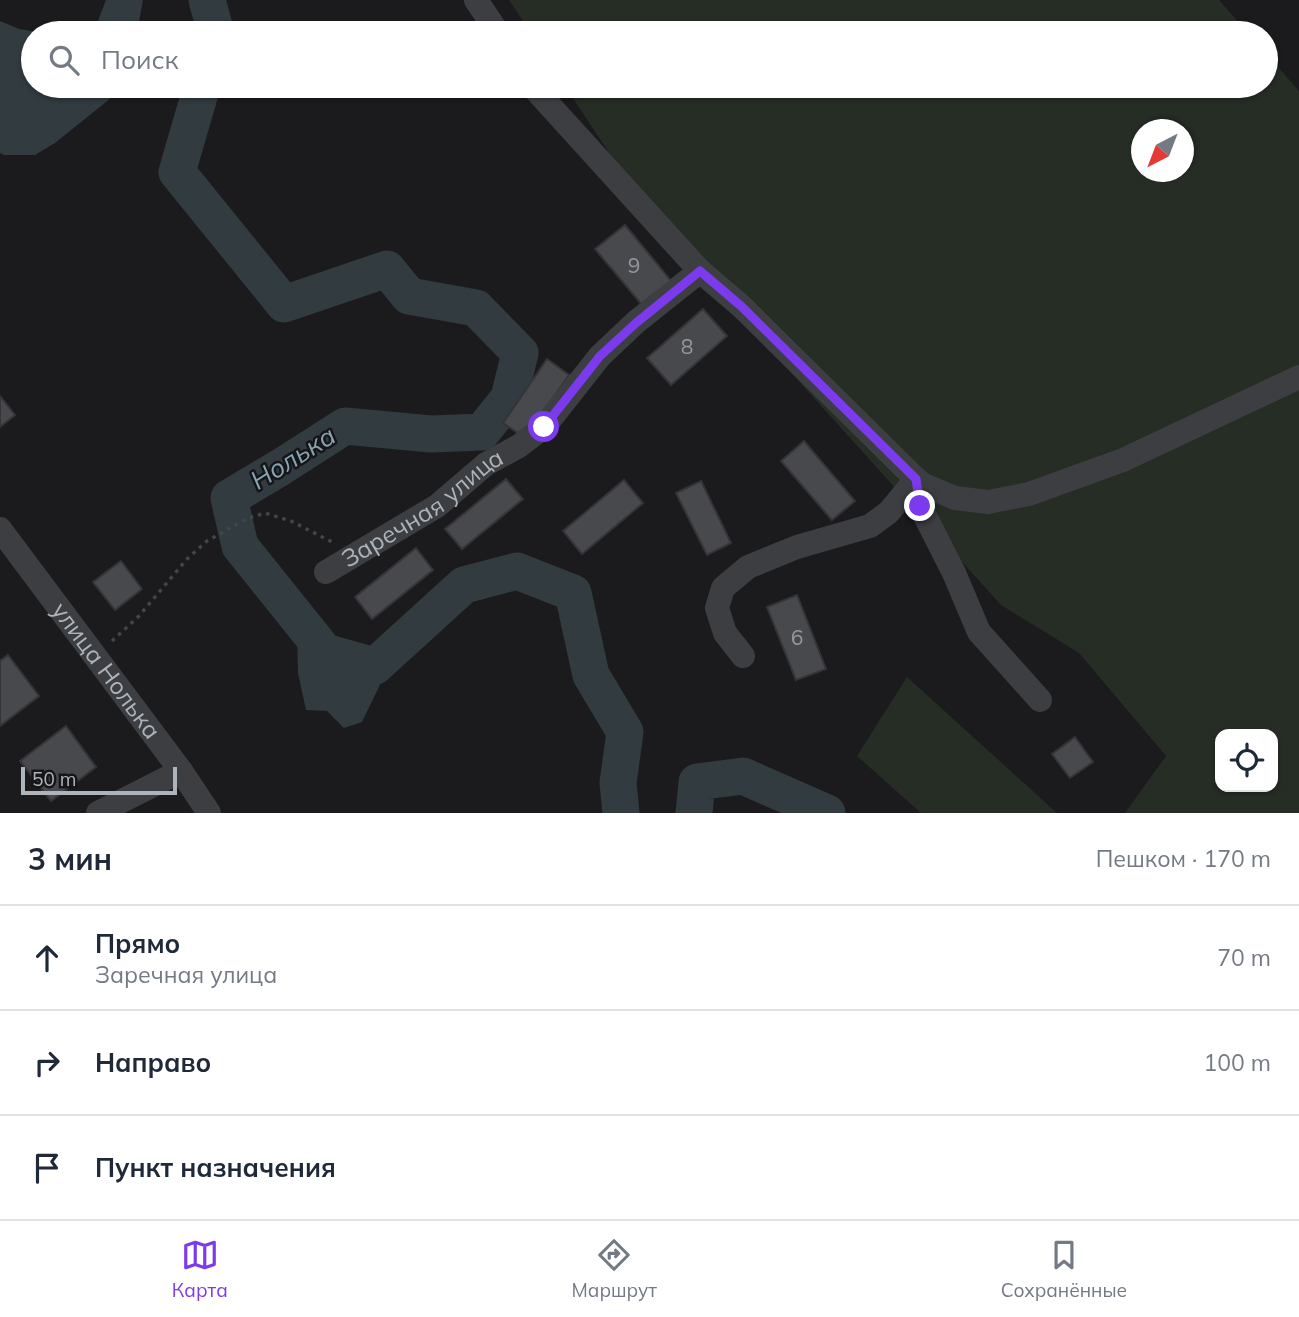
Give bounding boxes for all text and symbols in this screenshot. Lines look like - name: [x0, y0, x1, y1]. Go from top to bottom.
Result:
- search box: [21, 21, 1278, 98]
- icon: search: [45, 41, 83, 79]
- text: Поиск: [101, 43, 179, 76]
- north arrow: [1131, 119, 1194, 182]
- house number: 9: [628, 252, 640, 278]
- house number: 8: [681, 333, 693, 359]
- route start: [528, 411, 559, 442]
- water label: Нолька: [244, 419, 341, 497]
- street label: Заречная улица: [336, 442, 508, 573]
- route end: [904, 490, 935, 521]
- street label: улица Нолька: [46, 596, 168, 744]
- house number: 6: [791, 624, 803, 650]
- map controls: [1215, 729, 1278, 792]
- button: locate: [1215, 729, 1278, 792]
- scale bar: [21, 764, 177, 796]
- text: 50 m: [32, 767, 76, 791]
- text: 3 мин: [28, 840, 112, 878]
- text: Пешком · 170 m: [1096, 844, 1271, 873]
- text: Прямо: [95, 927, 180, 960]
- icon: ahead: [28, 939, 66, 977]
- text: 70 m: [1217, 943, 1271, 972]
- text: Заречная улица: [95, 960, 277, 989]
- icon: right: [28, 1044, 66, 1082]
- text: Направо: [95, 1046, 211, 1079]
- text: 100 m: [1203, 1048, 1271, 1077]
- icon: arrive: [28, 1149, 66, 1187]
- text: Пункт назначения: [95, 1151, 336, 1184]
- tab: Карта: [172, 1236, 228, 1302]
- tab: Маршрут: [571, 1236, 657, 1302]
- tab: Сохранённые: [1001, 1236, 1127, 1302]

